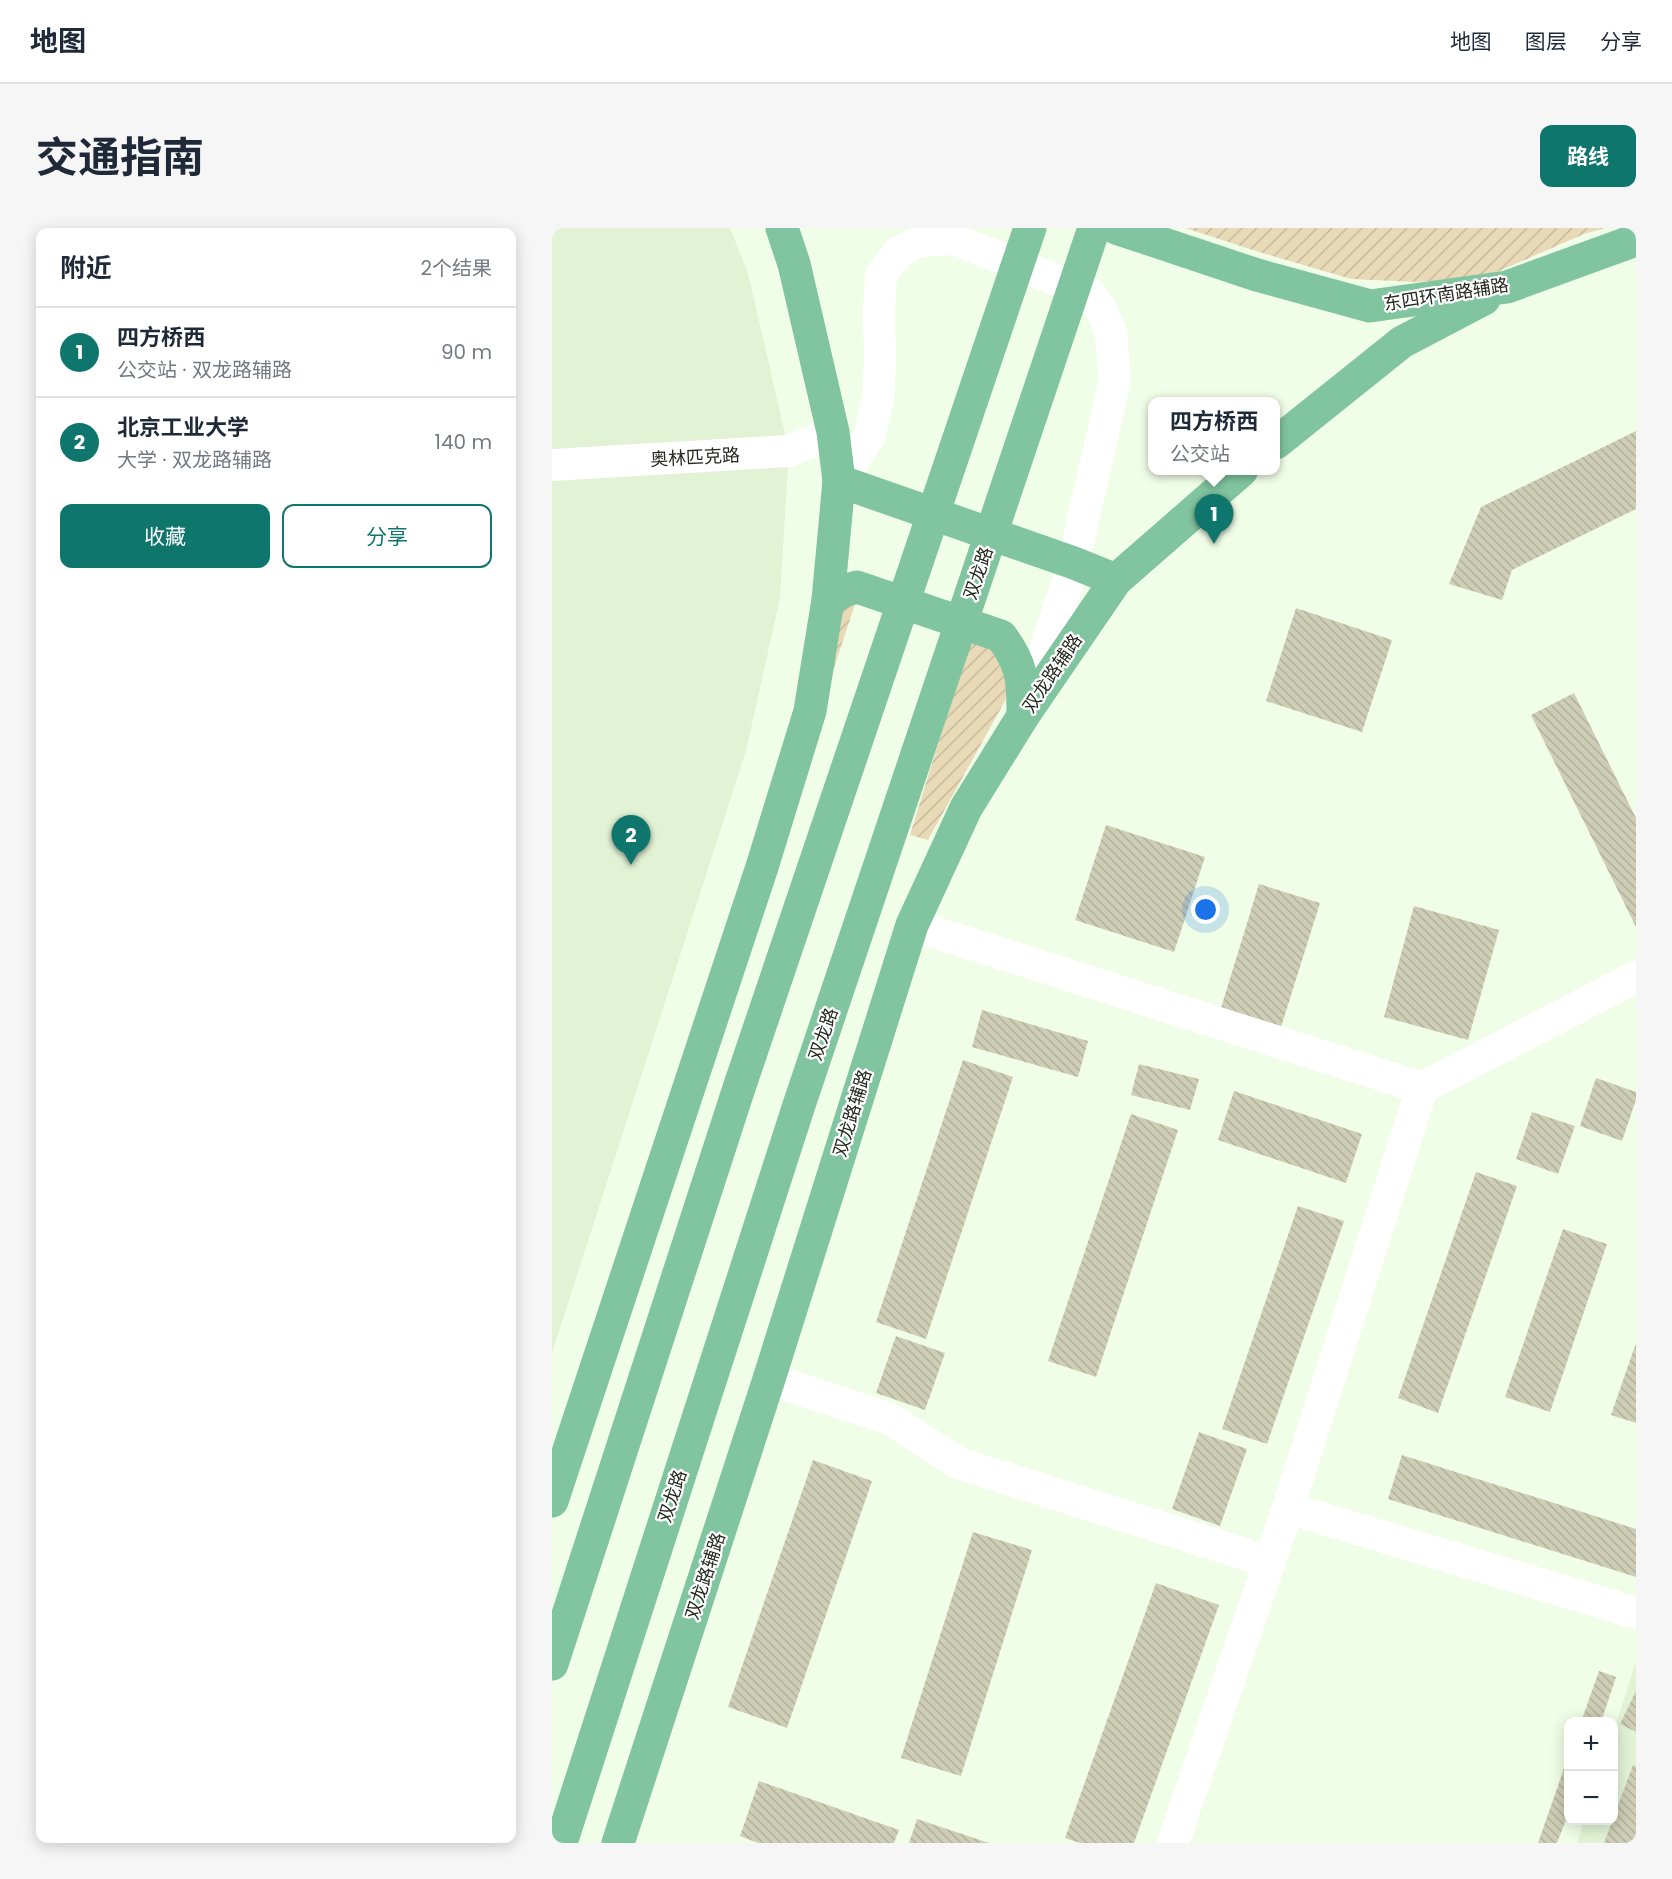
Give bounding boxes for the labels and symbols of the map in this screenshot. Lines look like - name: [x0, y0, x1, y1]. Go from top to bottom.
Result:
- street label: 东四环南路辅路: [1382, 272, 1510, 316]
- street label: 奥林匹克路: [649, 442, 741, 472]
- pin: 1: [1194, 494, 1234, 544]
- street label: 双龙路: [957, 543, 999, 603]
- street label: 双龙路辅路: [1016, 629, 1088, 717]
- pin: 2: [612, 816, 650, 865]
- your location: [1191, 895, 1220, 924]
- street label: 双龙路: [802, 1004, 844, 1064]
- street label: 双龙路辅路: [827, 1066, 877, 1160]
- street label: 双龙路: [652, 1466, 692, 1526]
- street label: 双龙路辅路: [679, 1529, 731, 1623]

